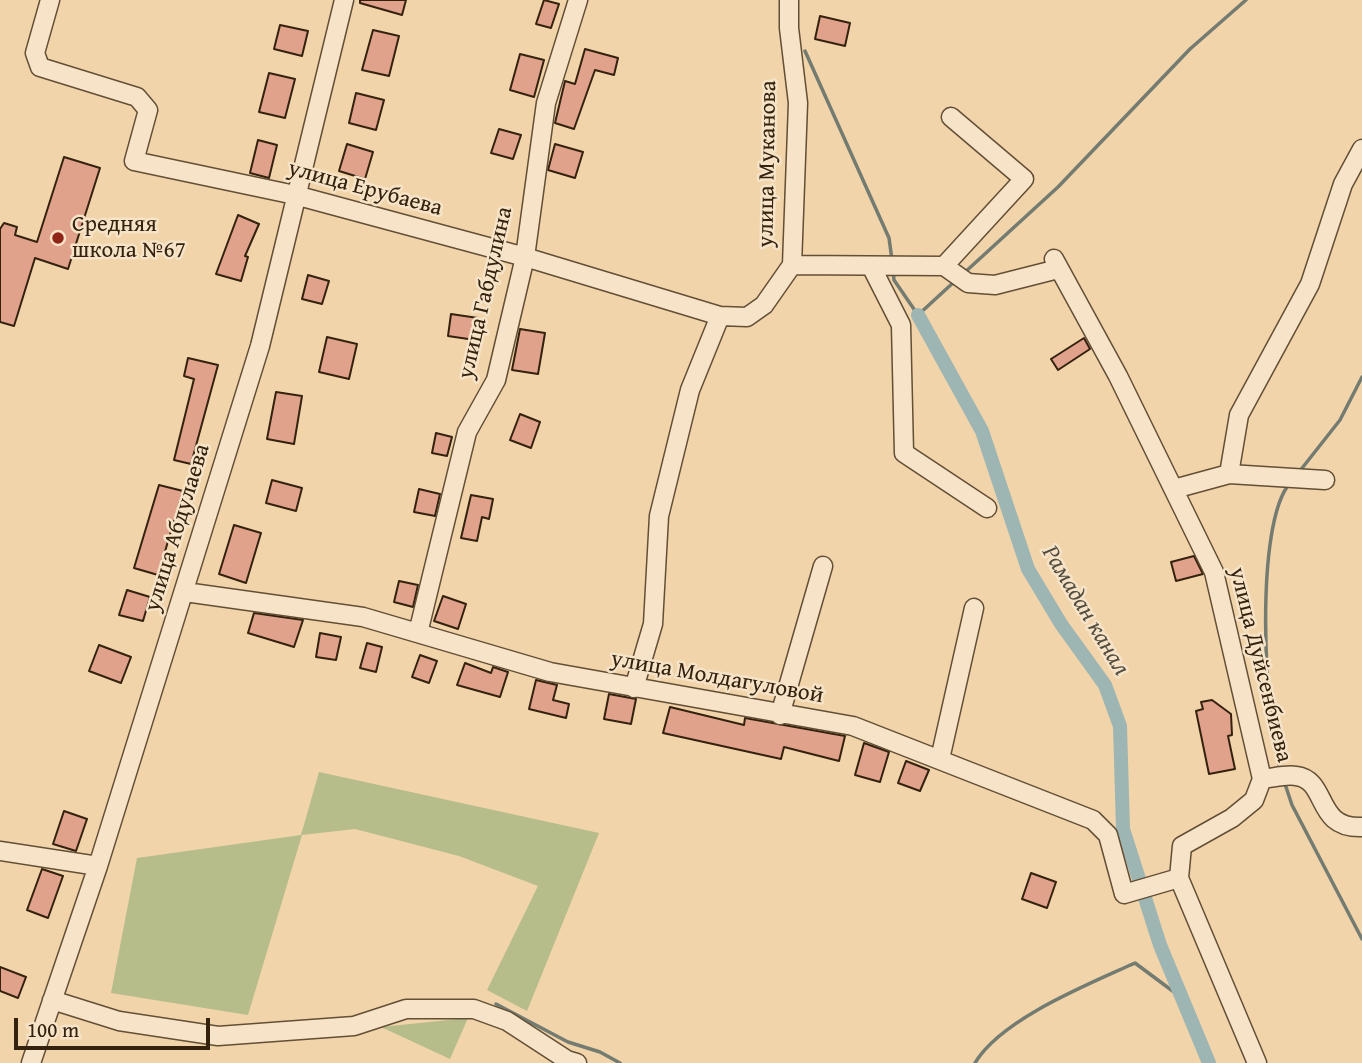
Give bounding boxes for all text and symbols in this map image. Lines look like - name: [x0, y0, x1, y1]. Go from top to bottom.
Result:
- street label: улица Муканова: [753, 80, 783, 248]
- street label: улица Ерубаева: [285, 155, 445, 223]
- street label: улица Габдулина: [453, 204, 519, 382]
- place label: Средняя школа №67: [72, 211, 186, 265]
- marker: Средняя школа №67: [50, 230, 66, 246]
- street label: улица Абдулаева: [139, 441, 217, 615]
- water label: Рамадан канал: [1035, 541, 1135, 681]
- street label: улица Дуйсенбиева: [1222, 565, 1298, 765]
- street label: улица Молдагуловой: [608, 646, 826, 710]
- scale bar: [18, 1004, 214, 1048]
- text: 100 m: [27, 1014, 79, 1045]

